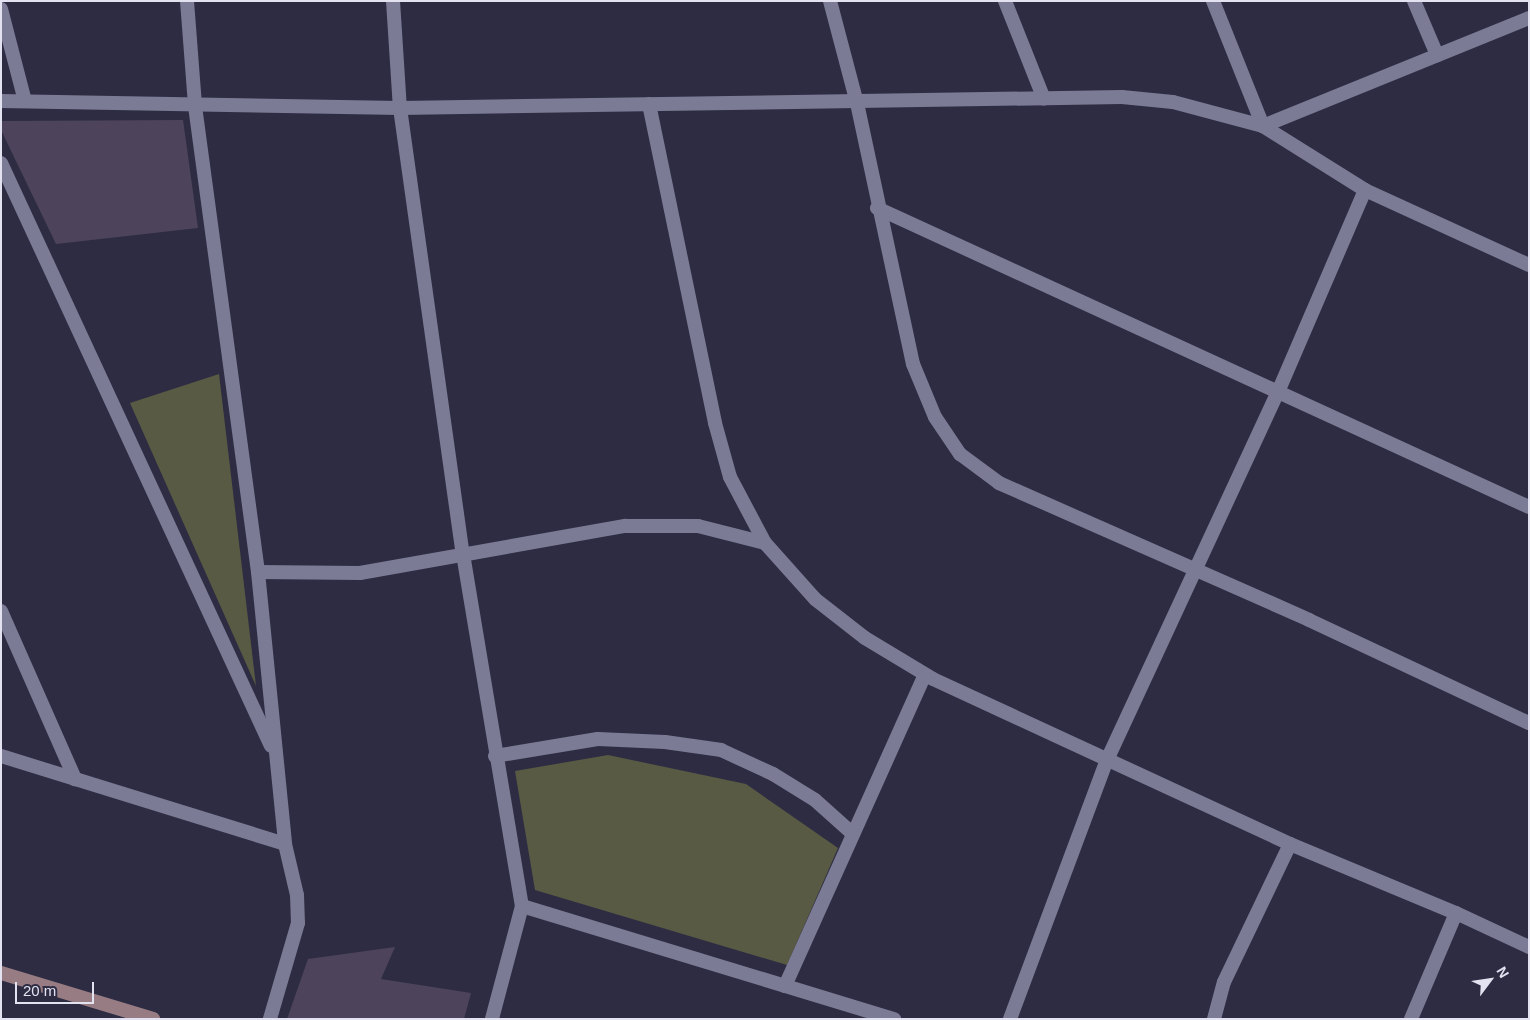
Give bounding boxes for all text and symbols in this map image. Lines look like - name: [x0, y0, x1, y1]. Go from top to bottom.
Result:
- north arrow: [1465, 955, 1515, 1005]
- text: N: [1493, 964, 1512, 981]
- scale bar: [18, 972, 96, 1004]
- text: 20 m: [23, 982, 56, 999]

